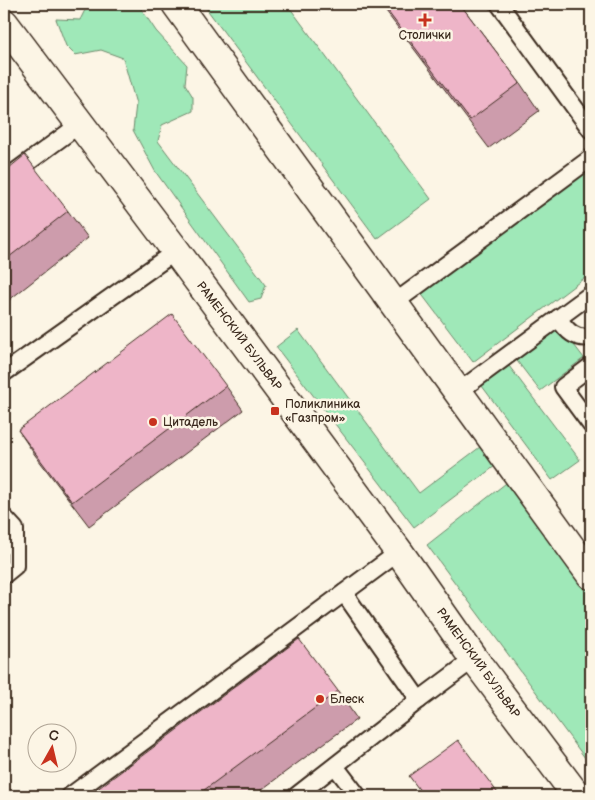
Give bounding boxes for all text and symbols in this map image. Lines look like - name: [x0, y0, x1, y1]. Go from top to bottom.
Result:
- marker: Столички: [419, 14, 431, 26]
- place label: Столички: [399, 28, 451, 43]
- street label: РАМЕНСКИЙ БУЛЬВАР: [193, 279, 285, 394]
- place label: Поликлиника «Газпром»: [285, 397, 360, 426]
- marker: Поликлиника «Газпром»: [269, 405, 281, 417]
- place label: Цитадель: [163, 415, 218, 430]
- marker: Цитадель: [147, 416, 159, 428]
- street label: РАМЕНСКИЙ БУЛЬВАР: [433, 605, 523, 721]
- place label: Блеск: [330, 692, 365, 707]
- marker: Блеск: [314, 693, 326, 705]
- north arrow: [28, 722, 78, 772]
- text: С: [48, 727, 60, 745]

